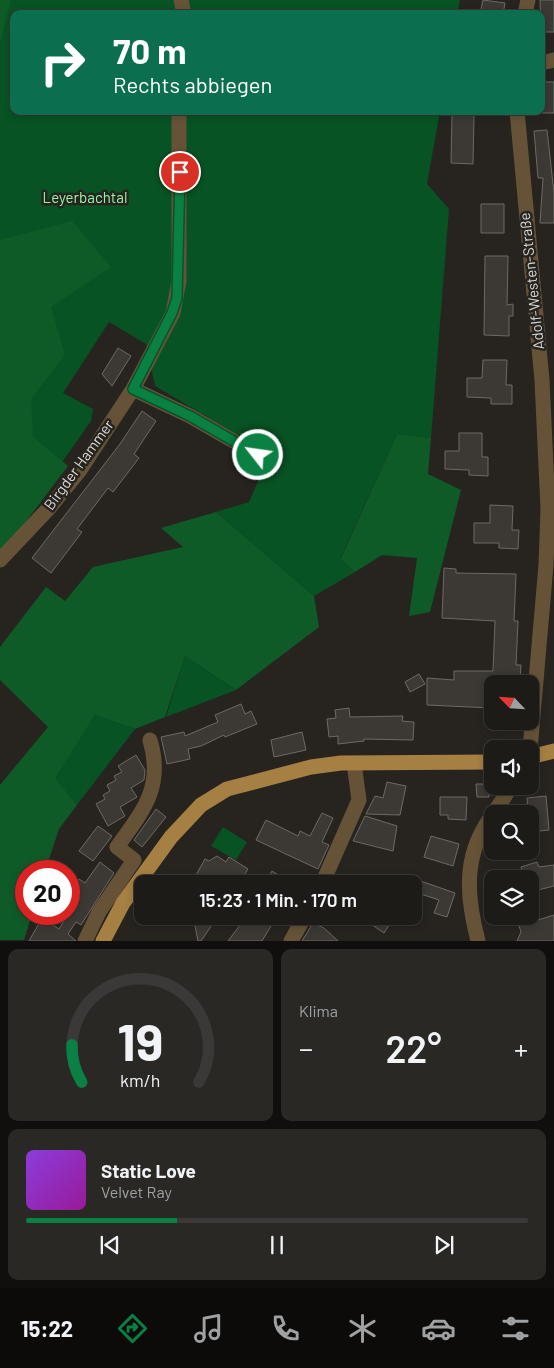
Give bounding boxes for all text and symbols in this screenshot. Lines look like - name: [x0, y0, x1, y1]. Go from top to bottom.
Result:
- text: 70 m: [113, 29, 187, 71]
- icon: right: [30, 30, 95, 95]
- text: Rechts abbiegen: [113, 71, 272, 97]
- pin: [159, 151, 201, 193]
- icon: arrive: [166, 158, 194, 186]
- park label: Leyerbachtal: [43, 188, 127, 206]
- street label: Adolf-Westen-Straße: [515, 212, 547, 350]
- street label: Birgder Hammer: [40, 415, 117, 513]
- position arrow: [231, 428, 283, 480]
- north arrow: [484, 675, 539, 730]
- map controls: [484, 675, 539, 925]
- button: sound: [484, 740, 539, 795]
- button: search: [484, 805, 539, 860]
- speed limit sign: 20: [15, 860, 80, 925]
- button: layers: [484, 870, 539, 925]
- text: 15:23 · 1 Min. · 170 m: [199, 888, 357, 911]
- text: Klima: [299, 1001, 338, 1020]
- text: 19: [117, 1009, 164, 1071]
- text: 22°: [385, 1025, 442, 1071]
- text: −: [299, 1031, 313, 1065]
- text: +: [514, 1031, 528, 1065]
- text: km/h: [120, 1069, 161, 1091]
- text: Static Love: [101, 1159, 196, 1182]
- text: Velvet Ray: [101, 1182, 172, 1201]
- icon: previous: [96, 1231, 124, 1259]
- icon: pause: [263, 1231, 291, 1259]
- icon: next: [430, 1231, 458, 1259]
- icon: directions: [115, 1311, 150, 1346]
- icon: music: [191, 1311, 226, 1346]
- icon: phone: [268, 1311, 303, 1346]
- icon: climate: [345, 1311, 380, 1346]
- icon: car: [421, 1311, 456, 1346]
- icon: filters: [498, 1311, 533, 1346]
- text: 15:22: [21, 1315, 73, 1341]

